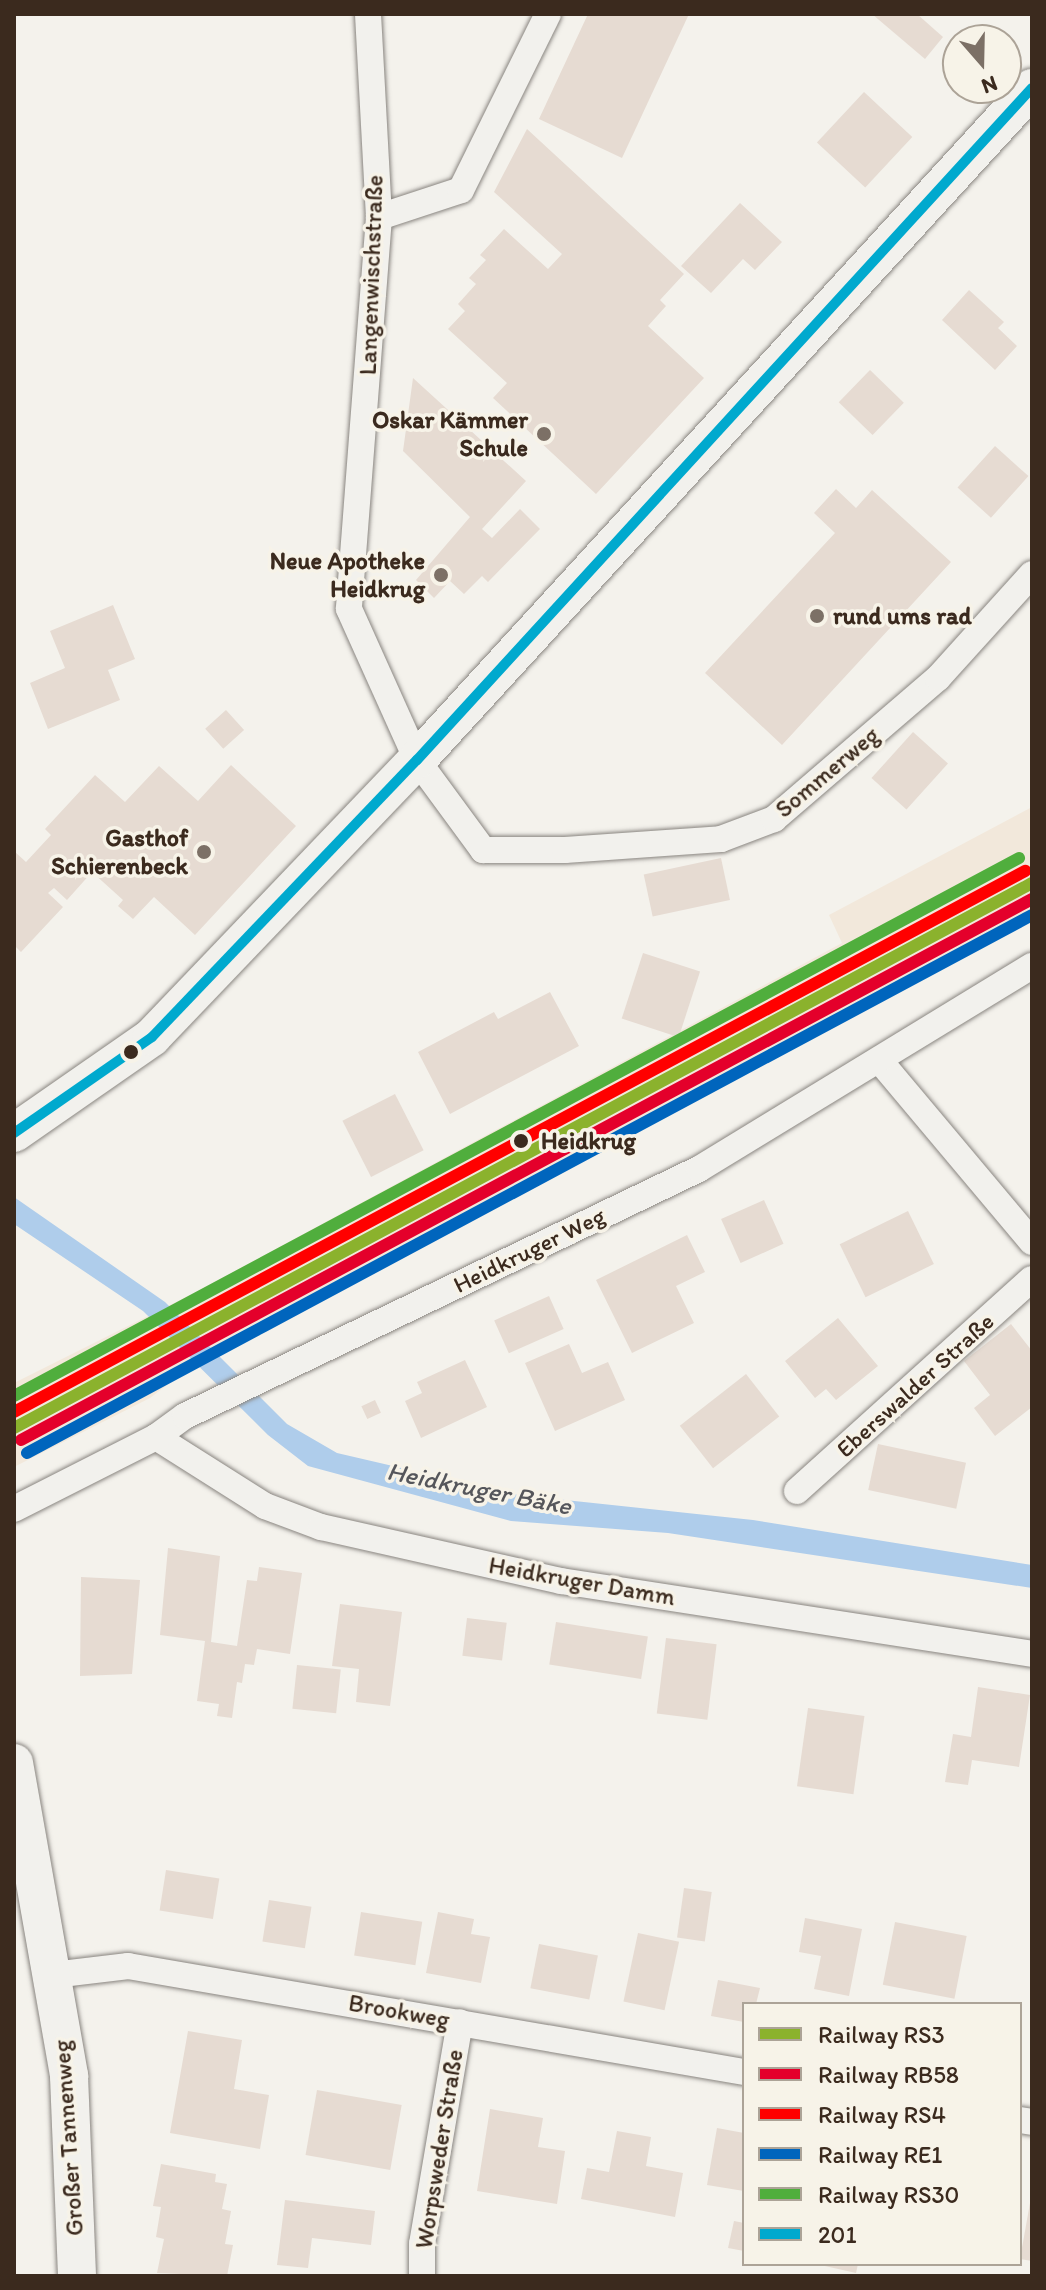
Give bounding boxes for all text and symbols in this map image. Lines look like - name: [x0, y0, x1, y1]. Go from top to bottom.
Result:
- north arrow: [942, 24, 1022, 104]
- text: N: [978, 70, 1001, 100]
- street label: Langenwischstraße: [353, 174, 389, 376]
- place label: Oskar Kämmer Schule: [372, 406, 528, 462]
- marker: Oskar Kämmer Schule: [535, 425, 553, 443]
- place label: Neue Apotheke Heidkrug: [270, 547, 425, 603]
- marker: Neue Apotheke Heidkrug: [432, 566, 450, 584]
- place label: rund ums rad: [833, 602, 971, 630]
- marker: rund ums rad: [808, 607, 826, 625]
- street label: Sommerweg: [769, 720, 885, 824]
- place label: Gasthof Schierenbeck: [51, 824, 188, 880]
- marker: Gasthof Schierenbeck: [195, 843, 213, 861]
- unlabelled marker: [123, 1044, 139, 1060]
- place label: Heidkrug: [541, 1127, 636, 1155]
- marker: Heidkrug: [508, 1128, 534, 1154]
- street label: Heidkruger Weg: [449, 1201, 609, 1299]
- street label: Eberswalder Straße: [830, 1307, 1000, 1463]
- water label: Heidkruger Bäke: [384, 1456, 574, 1522]
- street label: Heidkruger Damm: [487, 1550, 677, 1612]
- street label: Brookweg: [346, 1988, 452, 2034]
- legend: [742, 2002, 1022, 2266]
- text: Railway RS3: [818, 2020, 945, 2049]
- street label: Großer Tannenweg: [47, 2040, 89, 2236]
- street label: Worpsweder Straße: [409, 2047, 469, 2251]
- text: Railway RB58: [818, 2060, 959, 2089]
- text: Railway RS4: [818, 2100, 946, 2129]
- text: Railway RE1: [818, 2140, 942, 2169]
- text: Railway RS30: [818, 2180, 959, 2209]
- text: 201: [818, 2220, 857, 2249]

